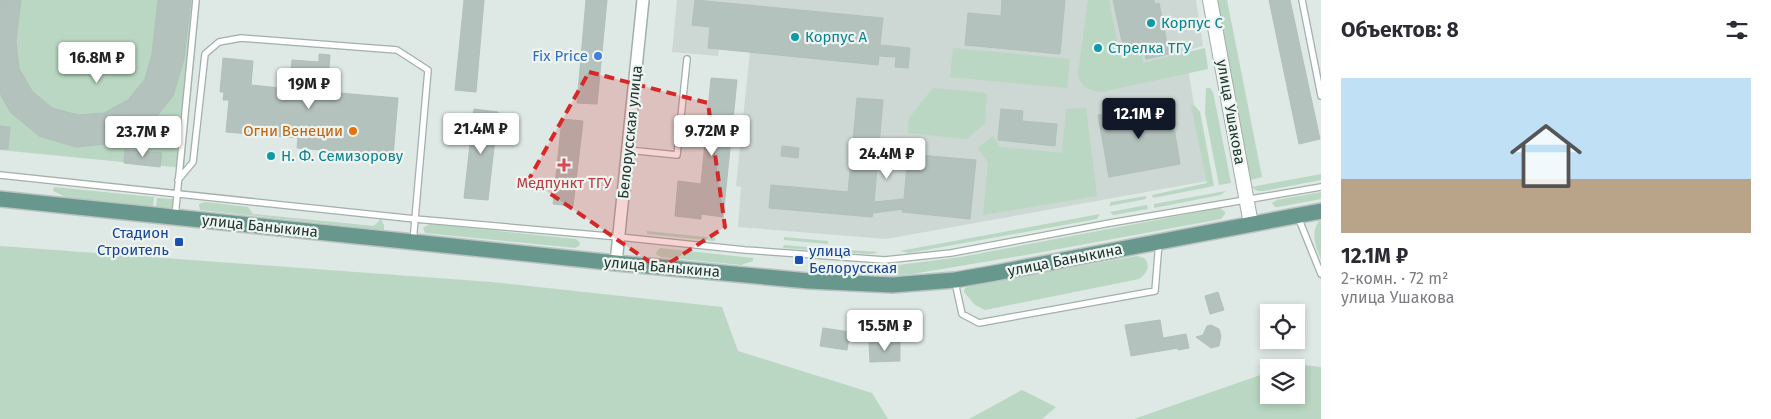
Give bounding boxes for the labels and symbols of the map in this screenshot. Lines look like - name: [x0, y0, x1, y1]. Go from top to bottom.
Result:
- place label: Корпус С: [1161, 14, 1224, 32]
- marker: Корпус С: [1145, 17, 1157, 29]
- place label: Корпус А: [805, 28, 868, 46]
- marker: Корпус А: [789, 31, 801, 43]
- place label: Стрелка ТГУ: [1108, 39, 1192, 57]
- pin: 16.8M ₽: [51, 42, 143, 84]
- marker: Стрелка ТГУ: [1092, 42, 1104, 54]
- place label: Fix Price: [532, 47, 588, 65]
- marker: Fix Price: [592, 50, 604, 62]
- street label: улица Ушакова: [1213, 58, 1249, 166]
- street label: Белорусская улица: [614, 64, 646, 200]
- pin: 19M ₽: [274, 68, 344, 110]
- pin: 12.1M ₽: [1093, 98, 1185, 140]
- pin: 21.4M ₽: [435, 112, 527, 155]
- pin: 9.72M ₽: [666, 114, 758, 157]
- pin: 23.7M ₽: [97, 116, 189, 158]
- place label: Огни Венеции: [243, 122, 343, 140]
- marker: Огни Венеции: [347, 125, 359, 137]
- pin: 24.4M ₽: [841, 138, 933, 180]
- place label: Н. Ф. Семизорову: [281, 147, 404, 165]
- marker: Н. Ф. Семизорову: [265, 150, 277, 162]
- marker: Медпункт ТГУ: [557, 158, 571, 172]
- place label: Медпункт ТГУ: [516, 174, 612, 192]
- street label: улица Баныкина: [201, 211, 319, 241]
- place label: Стадион Строитель: [97, 224, 169, 259]
- marker: Стадион Строитель: [173, 236, 185, 248]
- street label: улица Баныкина: [1006, 240, 1124, 280]
- place label: улица Белорусская: [809, 242, 897, 277]
- street label: улица Баныкина: [603, 253, 721, 281]
- marker: улица Белорусская: [793, 254, 805, 266]
- pin: 15.5M ₽: [839, 310, 931, 352]

